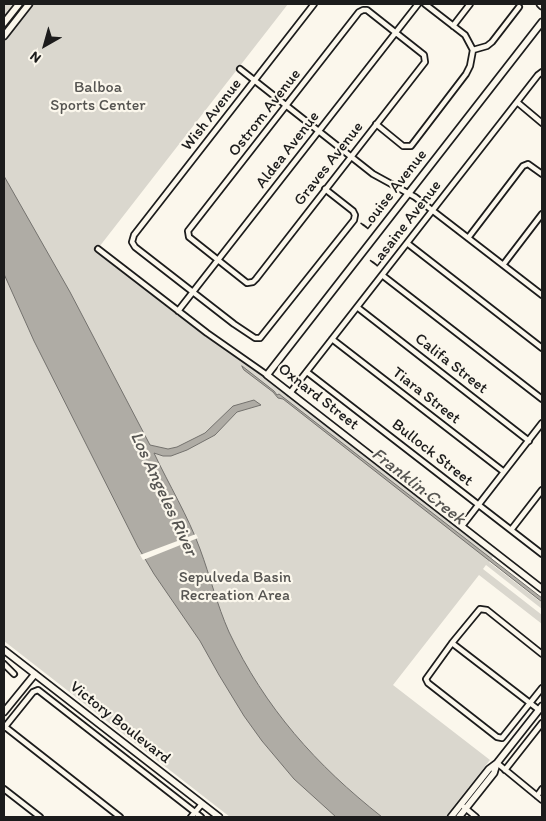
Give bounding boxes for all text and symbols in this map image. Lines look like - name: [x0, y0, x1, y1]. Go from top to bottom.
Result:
- north arrow: [20, 20, 70, 70]
- text: N: [27, 48, 44, 67]
- street label: Ostrom Avenue: [225, 65, 305, 161]
- street label: Wish Avenue: [178, 75, 246, 155]
- park label: Balboa Sports Center: [50, 78, 146, 116]
- street label: Aldea Avenue: [252, 108, 324, 192]
- street label: Graves Avenue: [290, 118, 368, 210]
- street label: Louise Avenue: [356, 146, 432, 234]
- street label: Lasaine Avenue: [366, 177, 446, 271]
- street label: Califa Street: [411, 330, 491, 398]
- street label: Oxnard Street: [274, 359, 362, 435]
- street label: Tiara Street: [388, 363, 464, 429]
- street label: Bullock Street: [387, 415, 477, 491]
- water label: Los Angeles River: [125, 428, 201, 560]
- water label: Franklin Creek: [367, 444, 469, 530]
- park label: Sepulveda Basin Recreation Area: [179, 568, 291, 606]
- street label: Victory Boulevard: [66, 678, 174, 768]

